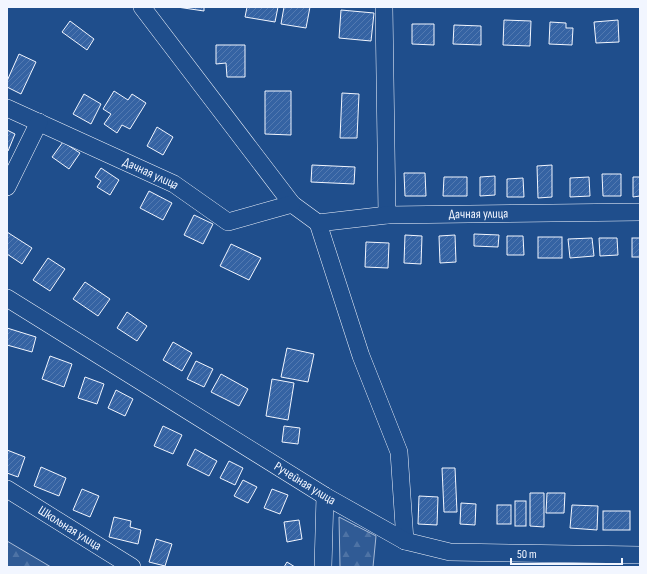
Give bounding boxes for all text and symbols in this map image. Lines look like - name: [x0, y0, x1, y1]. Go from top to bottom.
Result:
- street label: Дачная улица: [120, 154, 182, 193]
- street label: Дачная улица: [449, 206, 508, 222]
- street label: Ручейная улица: [271, 458, 339, 508]
- street label: Школьная улица: [35, 502, 104, 554]
- scale bar: [511, 540, 622, 566]
- text: 50 m: [517, 547, 537, 562]

